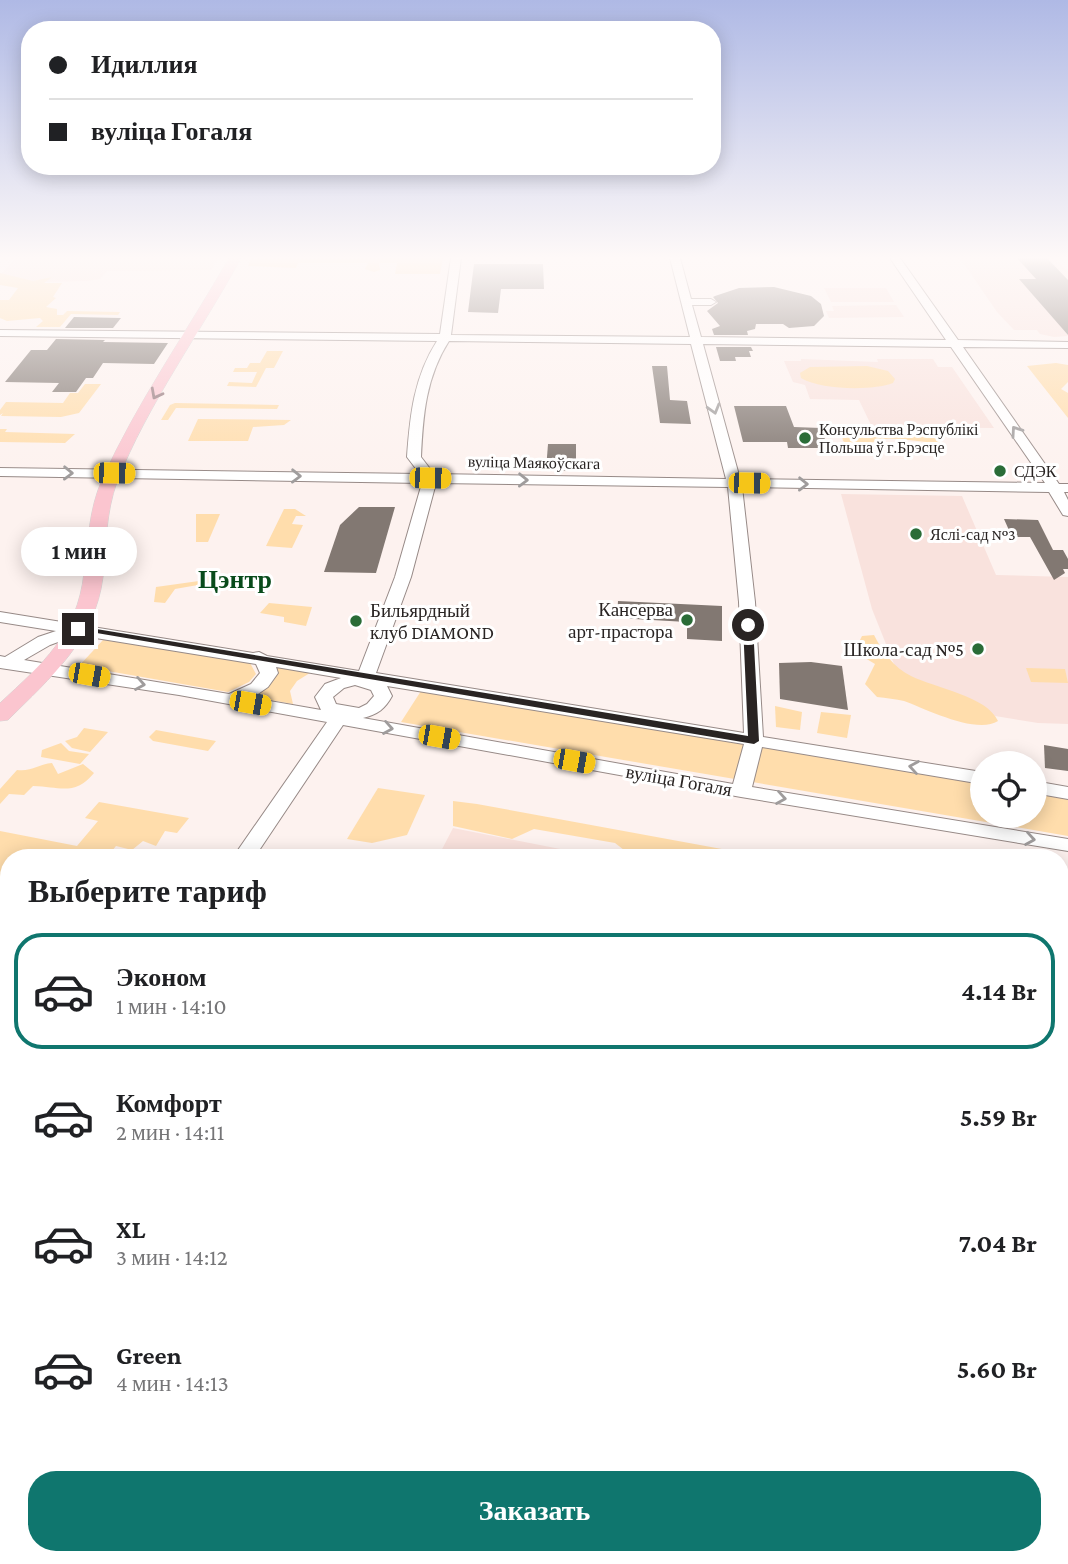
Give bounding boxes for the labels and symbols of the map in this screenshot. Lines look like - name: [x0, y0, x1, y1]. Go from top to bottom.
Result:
- one-way arrow: [151, 387, 164, 399]
- one-way arrow: [706, 403, 721, 415]
- place label: Консульства Рэспублікі Польша ў г.Брэсце: [819, 421, 979, 457]
- one-way arrow: [1012, 426, 1024, 439]
- marker: Консульства Рэспублікі Польша ў г.Брэсце: [797, 430, 813, 446]
- street label: вуліца Маякоўскага: [468, 453, 600, 473]
- car: [93, 462, 136, 484]
- marker: СДЭК: [992, 463, 1008, 479]
- place label: СДЭК: [1014, 463, 1057, 481]
- one-way arrow: [63, 465, 74, 480]
- car: [409, 467, 452, 489]
- one-way arrow: [291, 468, 301, 484]
- one-way arrow: [518, 472, 529, 487]
- car: [728, 472, 771, 494]
- one-way arrow: [798, 476, 809, 492]
- marker: Яслі-сад №3: [908, 526, 924, 542]
- place label: Яслі-сад №3: [930, 526, 1016, 544]
- callout: 1 мин: [20, 528, 136, 576]
- district label: Цэнтр: [198, 565, 272, 594]
- place label: Кансерва арт-прастора: [568, 599, 674, 642]
- place label: Бильярдный клуб DIAMOND: [370, 600, 494, 643]
- route start: [732, 609, 764, 641]
- marker: Кансерва арт-прастора: [679, 612, 695, 628]
- route end: [62, 613, 94, 645]
- marker: Бильярдный клуб DIAMOND: [348, 613, 364, 629]
- place label: Школа-сад №5: [844, 639, 964, 660]
- marker: Школа-сад №5: [970, 641, 986, 657]
- car: [67, 661, 112, 689]
- one-way arrow: [134, 676, 146, 691]
- car: [228, 689, 273, 717]
- one-way arrow: [382, 720, 394, 735]
- car: [417, 723, 462, 751]
- car: [552, 747, 597, 775]
- one-way arrow: [909, 760, 920, 775]
- street label: вуліца Гогаля: [624, 761, 734, 800]
- one-way arrow: [775, 790, 787, 805]
- one-way arrow: [1024, 831, 1035, 846]

